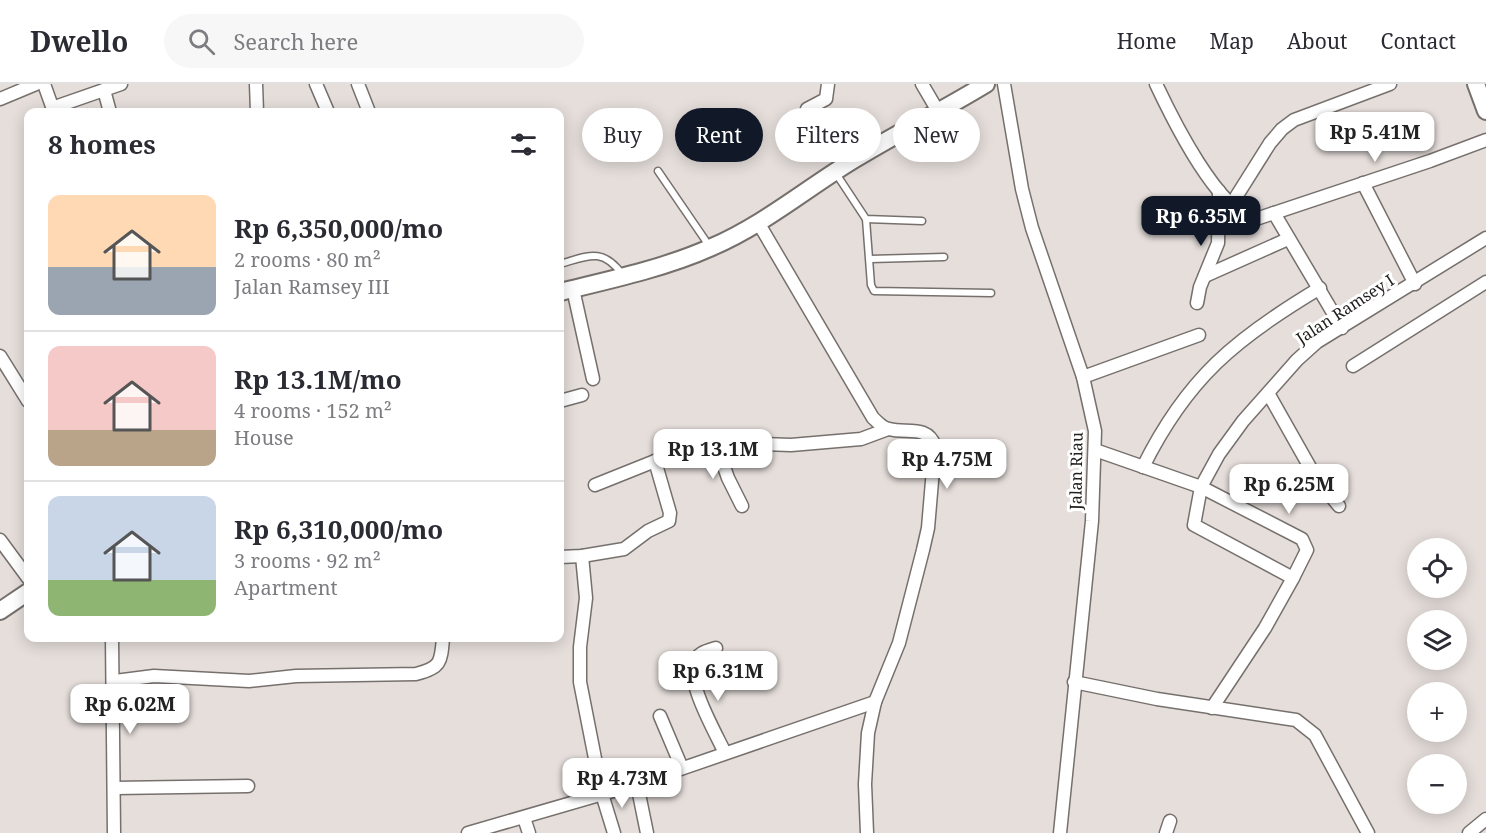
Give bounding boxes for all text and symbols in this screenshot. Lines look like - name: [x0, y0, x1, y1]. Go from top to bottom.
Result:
- search box: [164, 14, 584, 68]
- text: Dwello: [30, 22, 128, 60]
- icon: search: [185, 25, 218, 58]
- text: Search here: [233, 26, 358, 56]
- text: Home: [1117, 27, 1177, 55]
- text: Map: [1210, 27, 1254, 55]
- text: About: [1287, 27, 1348, 55]
- text: Contact: [1381, 27, 1456, 55]
- chip: Buy: [582, 108, 663, 162]
- chip: Rent: [675, 108, 763, 162]
- chip: Filters: [775, 108, 881, 162]
- chip: New: [893, 108, 980, 162]
- pin: Rp 5.41M: [1313, 112, 1437, 163]
- text: Rp 5.41M: [1329, 118, 1421, 145]
- text: 8 homes: [48, 126, 156, 162]
- icon: filters: [507, 128, 540, 161]
- pin: Rp 6.35M: [1139, 196, 1263, 247]
- text: Rp 6.35M: [1155, 202, 1247, 229]
- text: Rp 6,350,000/mo: [234, 210, 443, 246]
- icon: home: [96, 219, 168, 291]
- text: 2 rooms · 80 m²: [234, 246, 381, 273]
- street label: Jalan Ramsey I: [1291, 269, 1398, 349]
- text: Jalan Ramsey III: [234, 273, 389, 300]
- text: Rp 13.1M/mo: [234, 361, 402, 397]
- icon: home: [96, 370, 168, 442]
- text: 4 rooms · 152 m²: [234, 397, 392, 424]
- text: House: [234, 424, 294, 451]
- pin: Rp 13.1M: [651, 429, 775, 480]
- street label: Jalan Riau: [1064, 432, 1088, 511]
- text: Rp 13.1M: [667, 435, 759, 462]
- pin: Rp 4.75M: [885, 439, 1009, 490]
- text: Rp 4.75M: [901, 445, 993, 472]
- pin: Rp 6.25M: [1227, 464, 1351, 515]
- text: Rp 6.25M: [1243, 470, 1335, 497]
- text: Rp 6,310,000/mo: [234, 511, 443, 547]
- icon: home: [96, 520, 168, 592]
- map controls: [1407, 538, 1467, 814]
- button: locate: [1407, 538, 1467, 598]
- text: 3 rooms · 92 m²: [234, 547, 381, 574]
- text: Apartment: [234, 574, 338, 601]
- button: layers: [1407, 610, 1467, 670]
- pin: Rp 6.31M: [656, 651, 780, 702]
- text: Rp 6.31M: [672, 657, 764, 684]
- button: +: [1407, 682, 1467, 742]
- pin: Rp 6.02M: [68, 684, 192, 735]
- text: Rp 6.02M: [84, 690, 176, 717]
- button: −: [1407, 754, 1467, 814]
- pin: Rp 4.73M: [560, 758, 684, 809]
- text: Rp 4.73M: [576, 764, 668, 791]

